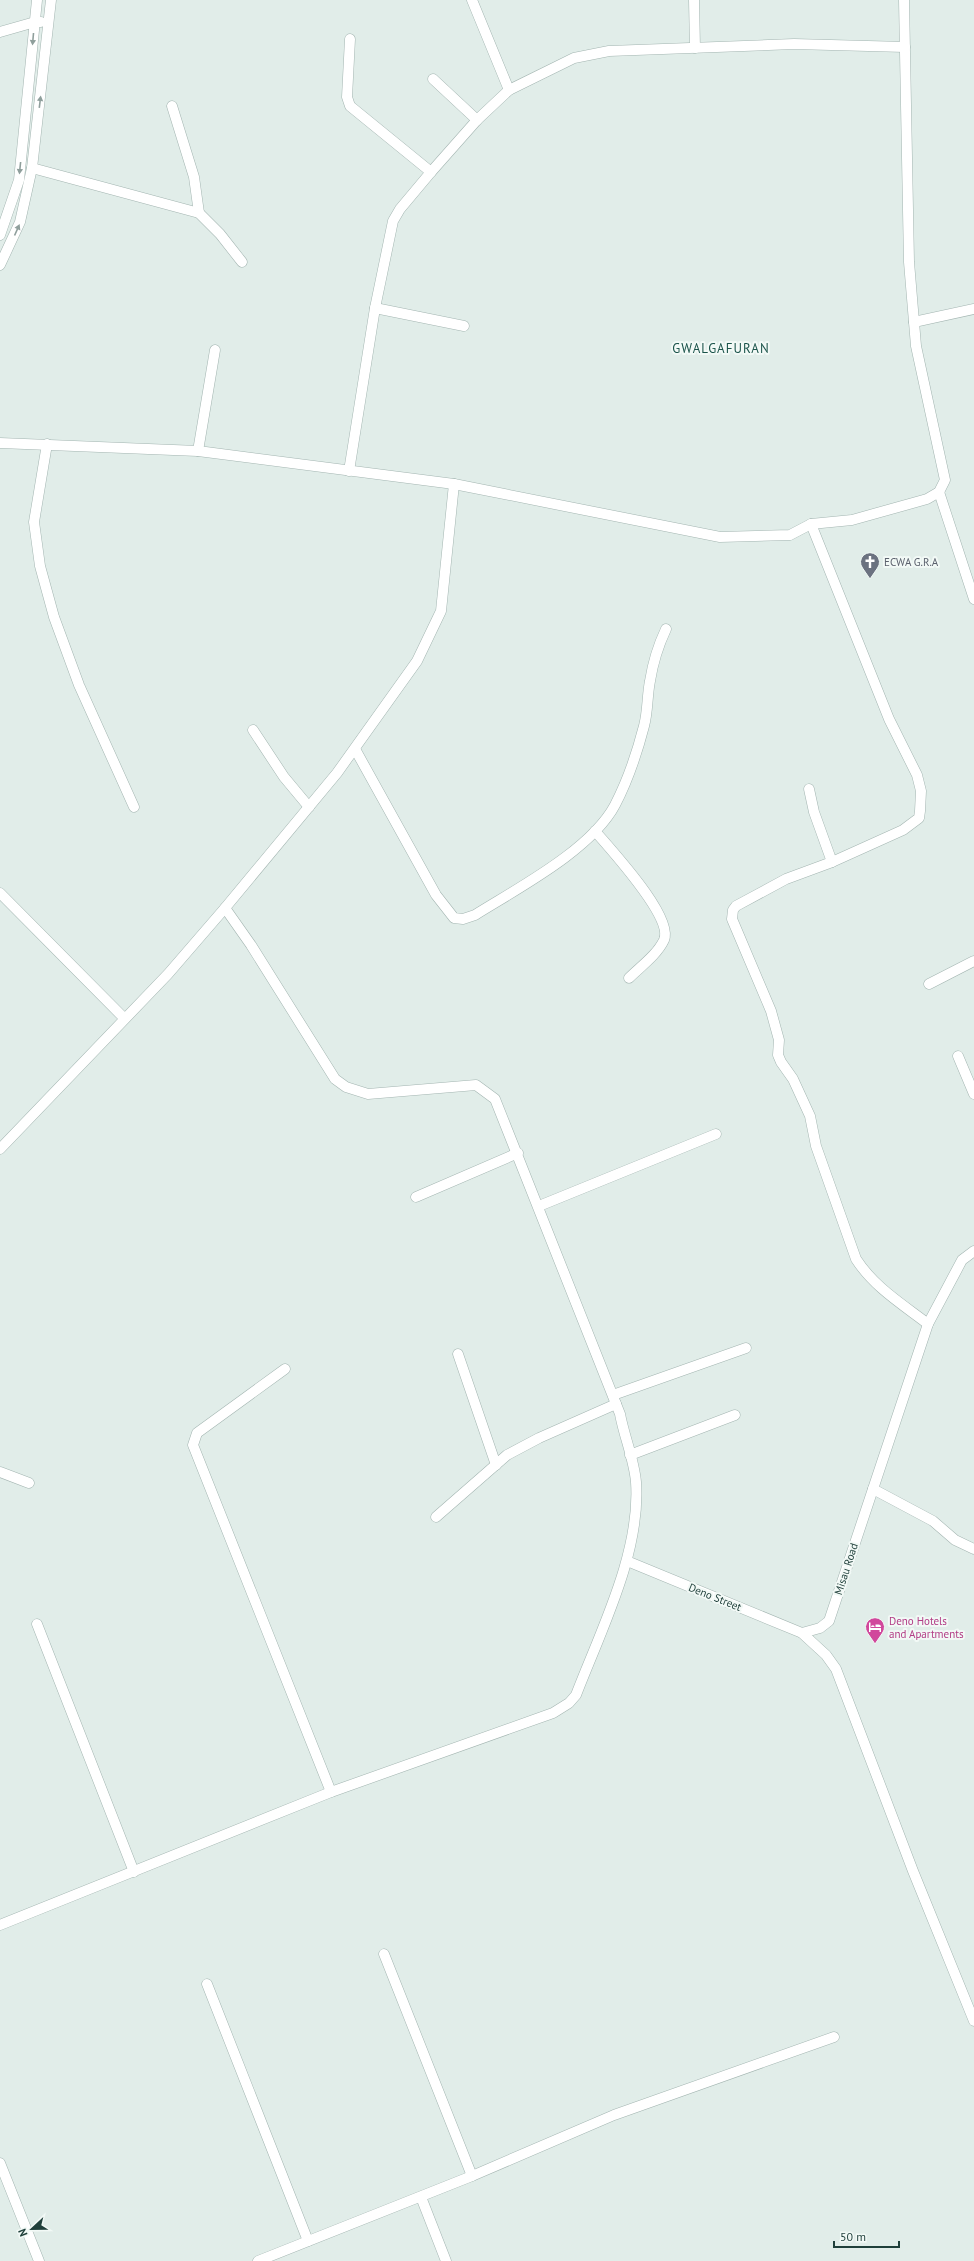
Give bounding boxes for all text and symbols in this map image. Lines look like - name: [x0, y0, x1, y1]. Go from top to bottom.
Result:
- one-way arrow: [30, 33, 37, 45]
- one-way arrow: [36, 96, 43, 108]
- one-way arrow: [17, 162, 24, 174]
- one-way arrow: [14, 223, 20, 235]
- district label: GWALGAFURAN: [672, 340, 770, 357]
- church icon: ECWA G.R.A: [859, 551, 881, 579]
- place label: ECWA G.R.A: [884, 555, 939, 569]
- street label: Misau Road: [831, 1541, 861, 1597]
- street label: Deno Street: [687, 1580, 744, 1614]
- place label: Deno Hotels and Apartments: [889, 1614, 964, 1641]
- hotel icon: Deno Hotels and Apartments: [864, 1616, 886, 1644]
- north arrow: [12, 2209, 52, 2249]
- scale bar: [834, 2223, 899, 2249]
- text: N: [15, 2227, 31, 2239]
- text: 50 m: [840, 2229, 866, 2244]

